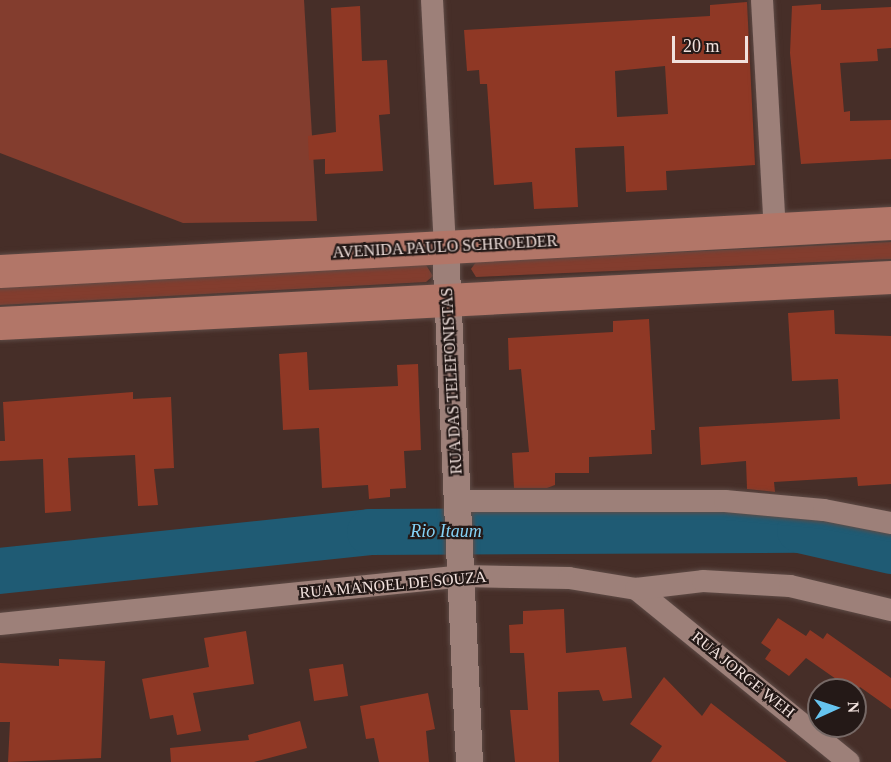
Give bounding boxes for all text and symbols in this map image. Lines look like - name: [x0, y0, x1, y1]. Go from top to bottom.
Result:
- scale bar: [675, 24, 752, 62]
- text: 20 m: [683, 36, 720, 56]
- street label: AVENIDA PAULO SCHROEDER: [332, 232, 558, 262]
- street label: RUA DAS TELEFONISTAS: [437, 287, 467, 475]
- water label: Rio Itaum: [410, 520, 482, 542]
- street label: RUA MANOEL DE SOUZA: [298, 567, 488, 603]
- street label: RUA JORGE WEH: [687, 627, 799, 723]
- north arrow: [807, 678, 867, 738]
- text: N: [845, 701, 862, 713]

